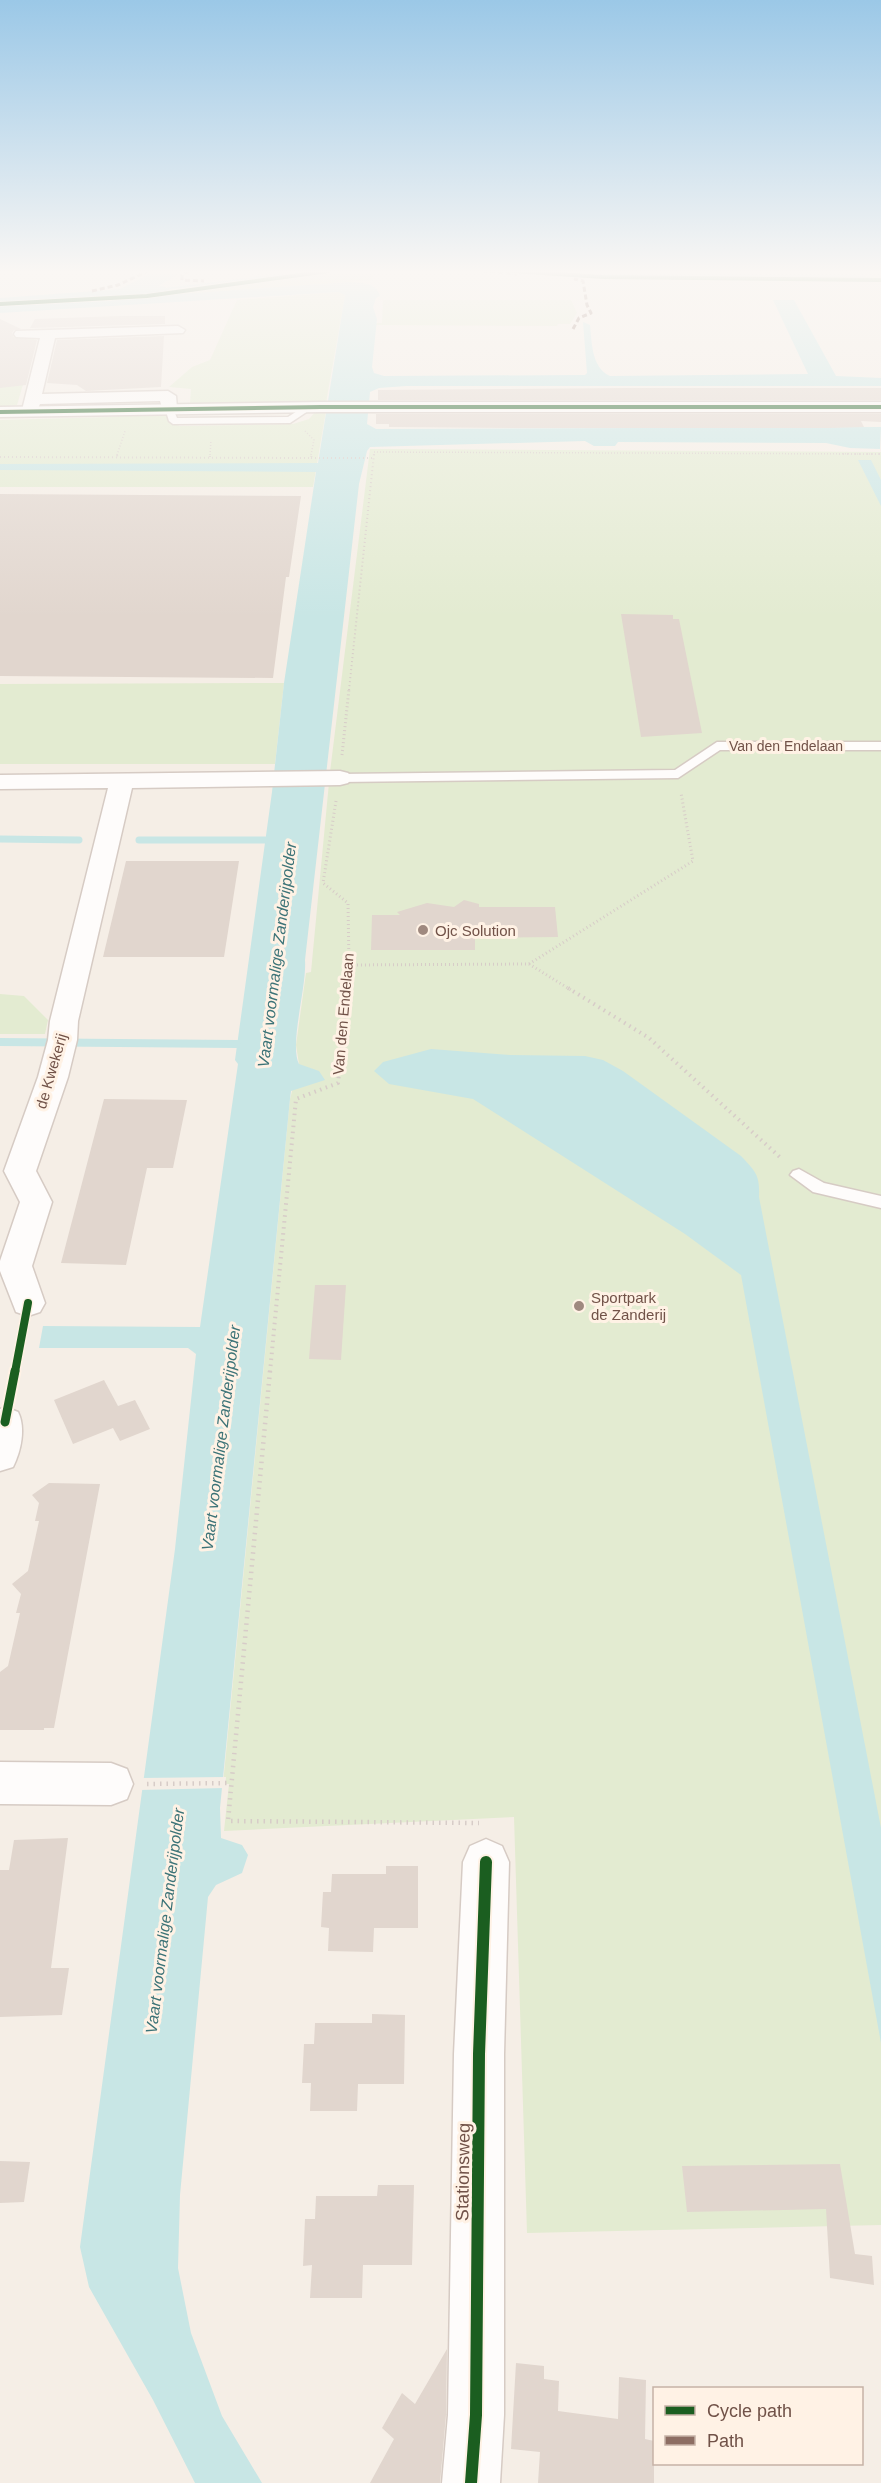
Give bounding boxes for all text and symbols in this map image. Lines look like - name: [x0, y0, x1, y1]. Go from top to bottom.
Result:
- street label: Van den Endelaan: [729, 738, 843, 754]
- water label: Vaart voormalige Zanderijpolder: [255, 841, 299, 1069]
- place label: Ojc Solution: [435, 922, 516, 939]
- marker: Ojc Solution: [416, 923, 430, 937]
- street label: Van den Endelaan: [329, 952, 357, 1076]
- street label: de Kwekerij: [32, 1031, 70, 1111]
- place label: Sportpark de Zanderij: [591, 1289, 666, 1323]
- marker: Sportpark de Zanderij: [572, 1299, 586, 1313]
- water label: Vaart voormalige Zanderijpolder: [199, 1324, 243, 1552]
- water label: Vaart voormalige Zanderijpolder: [143, 1807, 187, 2035]
- street label: Stationsweg: [452, 2123, 474, 2221]
- legend: [653, 2387, 863, 2465]
- text: Cycle path: [707, 2401, 792, 2421]
- text: Path: [707, 2431, 744, 2451]

